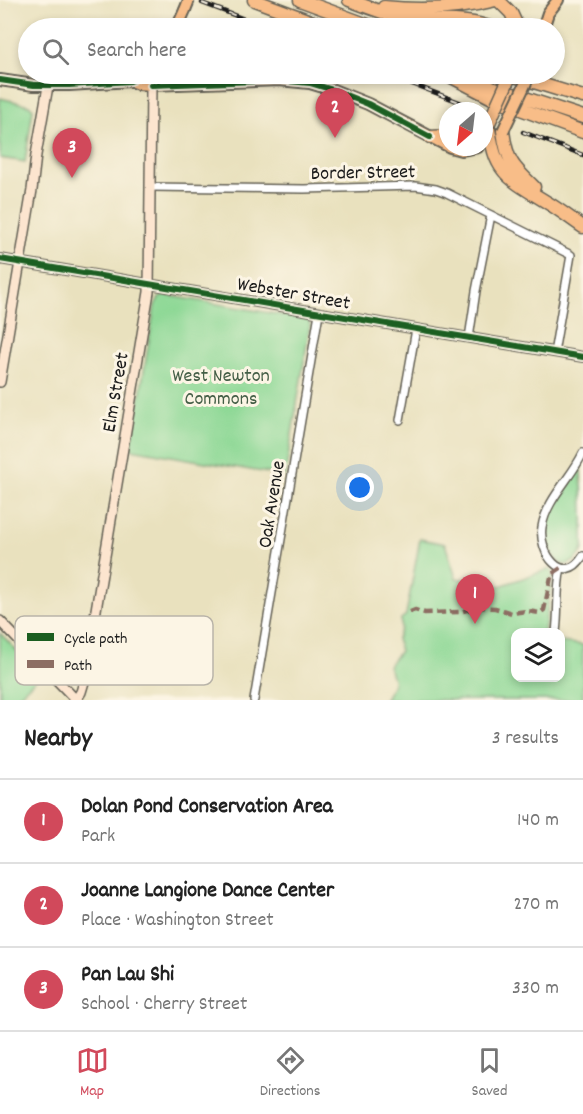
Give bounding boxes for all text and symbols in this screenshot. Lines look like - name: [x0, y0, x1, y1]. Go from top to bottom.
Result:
- search box: [18, 18, 565, 84]
- icon: search: [39, 35, 72, 68]
- text: Search here: [87, 36, 186, 67]
- pin: 2: [316, 88, 354, 138]
- north arrow: [439, 102, 493, 156]
- pin: 3: [52, 128, 92, 178]
- street label: Border Street: [311, 159, 416, 189]
- street label: Webster Street: [235, 271, 352, 319]
- street label: Elm Street: [96, 350, 138, 435]
- park label: West Newton Commons: [172, 363, 270, 414]
- street label: Oak Avenue: [252, 458, 294, 550]
- your location: [345, 473, 374, 502]
- pin: 1: [456, 574, 494, 624]
- legend: [15, 616, 213, 685]
- text: Cycle path: [64, 628, 127, 651]
- map controls: [511, 628, 565, 682]
- button: layers: [511, 628, 565, 682]
- text: Path: [64, 655, 92, 678]
- text: Nearby: [24, 721, 92, 758]
- text: 3 results: [492, 725, 559, 753]
- text: Dolan Pond Conservation Area: [81, 792, 333, 823]
- text: 1: [41, 807, 46, 835]
- text: 140 m: [517, 807, 559, 835]
- text: Park: [81, 823, 115, 851]
- text: Joanne Langione Dance Center: [81, 876, 334, 907]
- text: 2: [39, 891, 48, 919]
- text: 270 m: [513, 891, 559, 919]
- text: Place · Washington Street: [81, 907, 274, 935]
- text: Pan Lau Shi: [81, 960, 174, 991]
- text: 3: [39, 975, 48, 1003]
- text: 330 m: [512, 975, 559, 1003]
- text: School · Cherry Street: [81, 991, 247, 1019]
- tab: Map: [76, 1044, 109, 1103]
- tab: Directions: [260, 1044, 320, 1103]
- tab: Saved: [472, 1044, 507, 1103]

